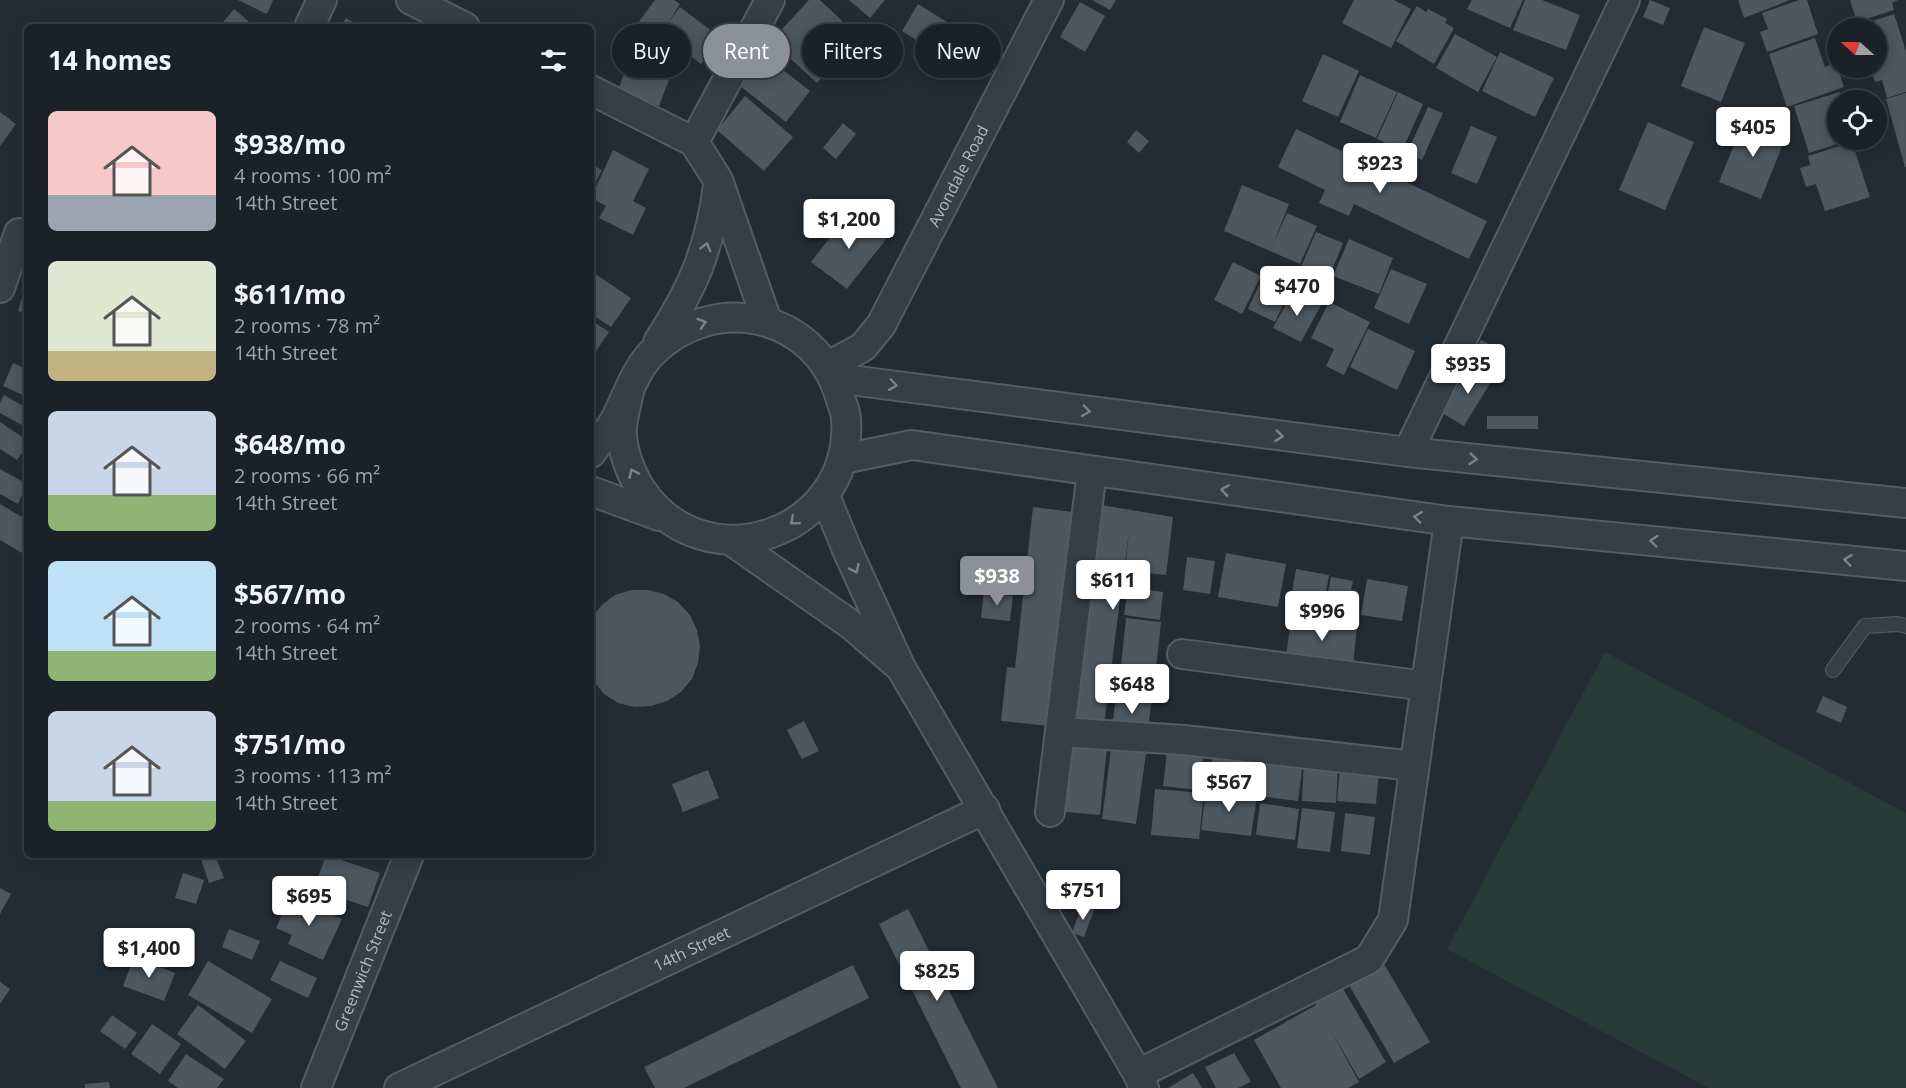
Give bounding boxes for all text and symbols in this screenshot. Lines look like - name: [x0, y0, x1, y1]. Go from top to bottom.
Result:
- north arrow: [1827, 18, 1887, 78]
- map controls: [1827, 18, 1887, 150]
- chip: Buy: [612, 24, 691, 78]
- chip: Rent: [703, 24, 790, 78]
- chip: Filters: [802, 24, 903, 78]
- chip: New: [915, 24, 1001, 78]
- text: 14 homes: [48, 42, 172, 78]
- icon: filters: [537, 44, 570, 77]
- button: locate: [1827, 90, 1887, 150]
- pin: $405: [1717, 107, 1789, 158]
- text: $405: [1730, 113, 1776, 140]
- street label: Avondale Road: [923, 121, 993, 231]
- text: $938/mo: [234, 126, 346, 162]
- icon: home: [96, 135, 168, 207]
- pin: $923: [1344, 143, 1416, 194]
- text: $923: [1357, 149, 1403, 176]
- text: 4 rooms · 100 m²: [234, 162, 392, 189]
- text: 14th Street: [234, 189, 337, 216]
- pin: $1,200: [800, 199, 898, 250]
- text: $1,200: [818, 205, 880, 232]
- one-way arrow: [699, 242, 711, 253]
- pin: $470: [1261, 266, 1333, 317]
- text: $470: [1274, 272, 1320, 299]
- text: $611/mo: [234, 276, 346, 312]
- icon: home: [96, 285, 168, 357]
- text: 2 rooms · 78 m²: [234, 312, 380, 339]
- one-way arrow: [696, 317, 706, 330]
- text: 14th Street: [234, 339, 337, 366]
- pin: $935: [1432, 344, 1504, 395]
- text: $935: [1445, 350, 1491, 377]
- one-way arrow: [888, 379, 897, 391]
- one-way arrow: [1081, 404, 1091, 417]
- text: $648/mo: [234, 426, 346, 462]
- one-way arrow: [1275, 429, 1284, 441]
- icon: home: [96, 435, 168, 507]
- one-way arrow: [1469, 452, 1478, 465]
- text: 2 rooms · 66 m²: [234, 462, 380, 489]
- one-way arrow: [628, 468, 640, 479]
- one-way arrow: [1220, 484, 1229, 496]
- text: 14th Street: [234, 489, 337, 516]
- one-way arrow: [1413, 511, 1423, 523]
- one-way arrow: [790, 514, 801, 525]
- one-way arrow: [1649, 535, 1658, 548]
- one-way arrow: [1843, 554, 1852, 567]
- pin: $938: [961, 556, 1033, 607]
- pin: $611: [1077, 560, 1149, 611]
- text: $938: [974, 562, 1020, 589]
- one-way arrow: [848, 563, 860, 574]
- text: $611: [1090, 566, 1136, 593]
- text: $567/mo: [234, 576, 346, 612]
- icon: home: [96, 585, 168, 657]
- pin: $996: [1286, 591, 1358, 642]
- text: $996: [1299, 597, 1345, 624]
- text: 2 rooms · 64 m²: [234, 612, 380, 639]
- text: 14th Street: [234, 639, 337, 666]
- pin: $648: [1096, 664, 1168, 715]
- text: $648: [1109, 670, 1155, 697]
- text: $751/mo: [234, 726, 346, 762]
- icon: home: [96, 735, 168, 807]
- text: 3 rooms · 113 m²: [234, 762, 392, 789]
- pin: $567: [1193, 762, 1265, 813]
- text: $567: [1206, 768, 1252, 795]
- text: 14th Street: [234, 789, 337, 816]
- pin: $751: [1047, 870, 1119, 921]
- pin: $695: [273, 876, 345, 927]
- text: $751: [1060, 876, 1106, 903]
- text: $695: [286, 882, 332, 909]
- street label: Greenwich Street: [329, 907, 397, 1035]
- street label: 14th Street: [649, 921, 734, 976]
- pin: $1,400: [100, 928, 198, 979]
- text: $1,400: [118, 934, 180, 961]
- pin: $825: [901, 951, 973, 1002]
- text: $825: [914, 957, 960, 984]

